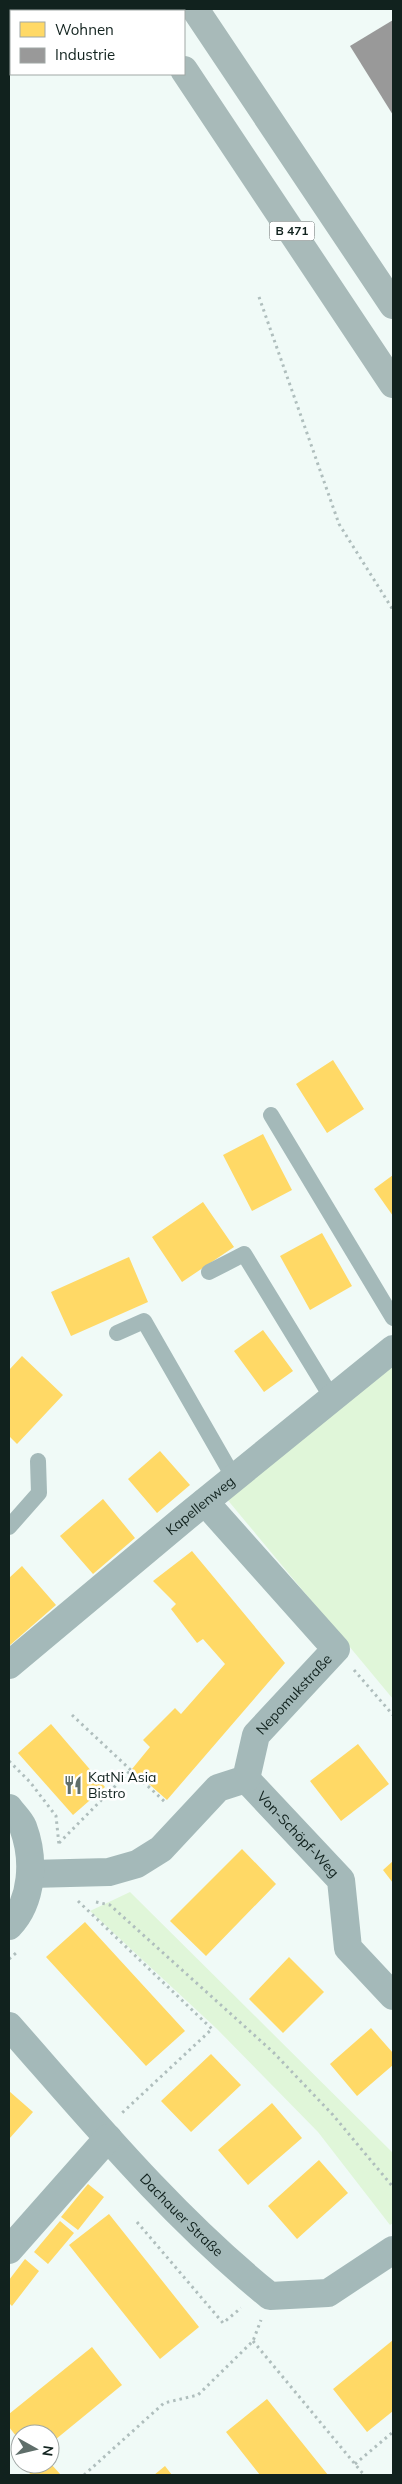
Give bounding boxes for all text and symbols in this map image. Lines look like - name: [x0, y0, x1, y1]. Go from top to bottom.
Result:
- legend: [10, 10, 185, 75]
- text: Wohnen: [55, 20, 114, 39]
- text: Industrie: [55, 45, 115, 64]
- road number: B 471: [270, 222, 314, 240]
- street label: Kapellenweg: [162, 1472, 238, 1539]
- street label: Nepomukstraße: [252, 1650, 336, 1738]
- place label: KatNi Asia Bistro: [88, 1768, 157, 1802]
- restaurant icon: KatNi Asia Bistro: [62, 1774, 84, 1796]
- street label: Von-Schöpf-Weg: [253, 1787, 343, 1881]
- street label: Dachauer Straße: [136, 2170, 227, 2260]
- north arrow: [10, 2424, 60, 2474]
- text: N: [38, 2444, 58, 2457]

